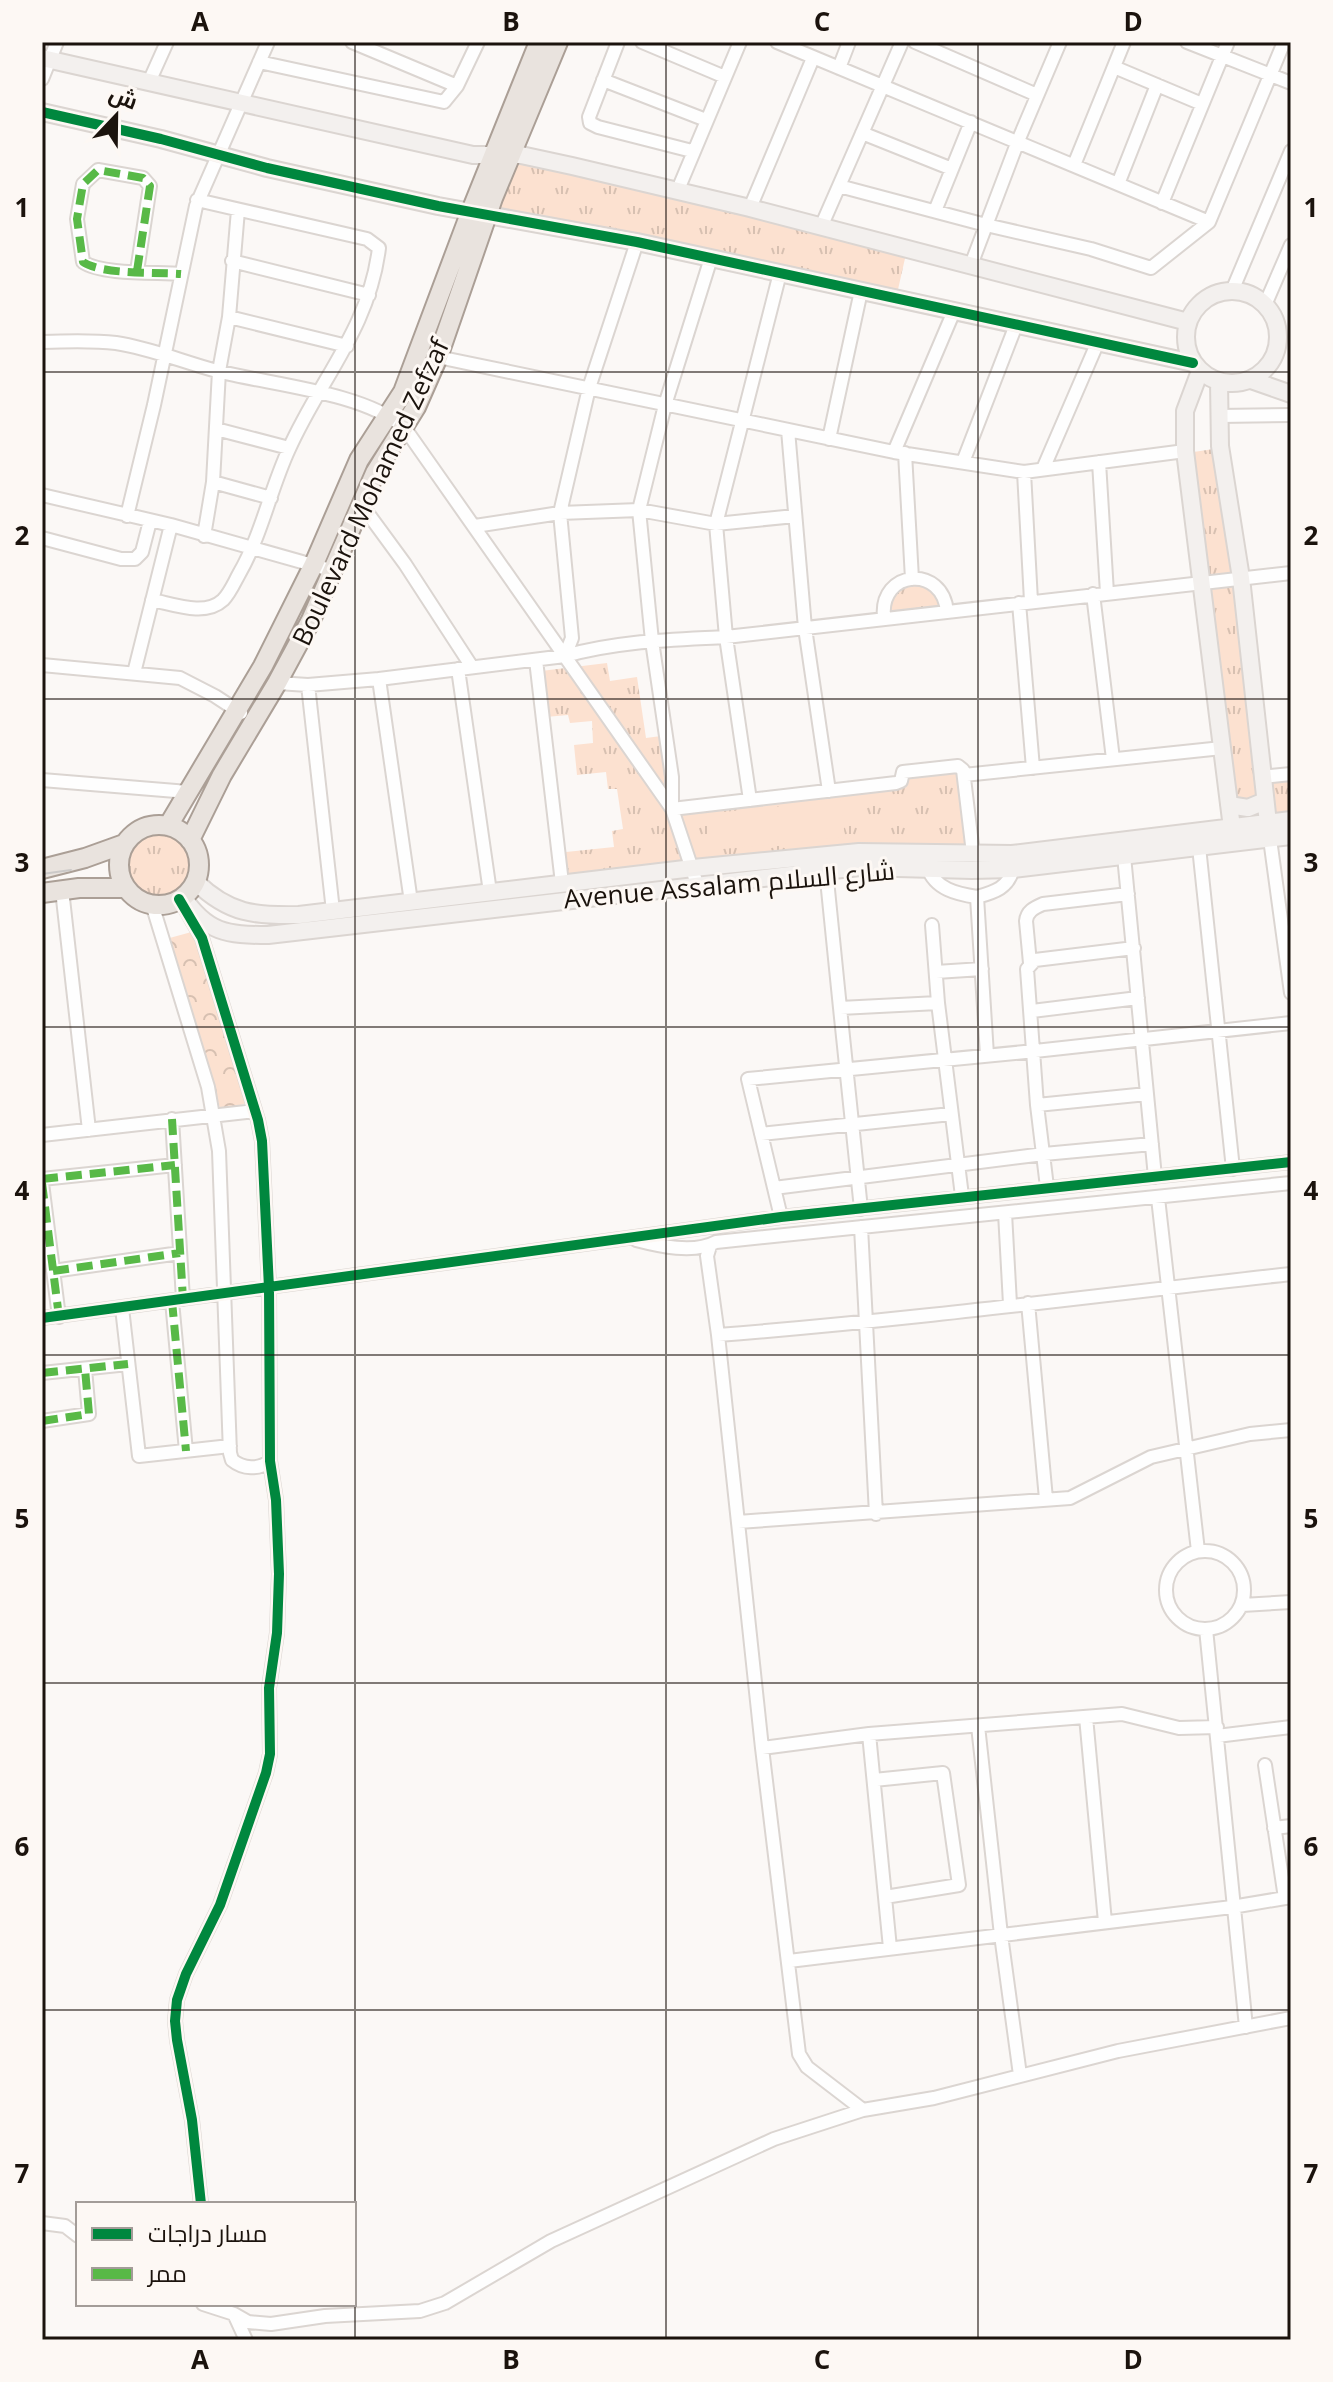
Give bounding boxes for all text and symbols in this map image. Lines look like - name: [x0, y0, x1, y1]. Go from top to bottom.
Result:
- text: A: [191, 3, 209, 39]
- text: B: [502, 3, 520, 39]
- text: C: [814, 3, 830, 39]
- text: D: [1123, 3, 1143, 39]
- north arrow: [76, 76, 156, 156]
- text: ش: [105, 77, 143, 116]
- text: 1: [15, 189, 29, 225]
- text: 1: [1304, 189, 1318, 225]
- street label: Boulevard Mohamed Zefzaf: [283, 332, 458, 651]
- text: 2: [15, 517, 30, 553]
- text: 2: [1304, 517, 1319, 553]
- text: 3: [15, 844, 29, 880]
- text: 3: [1304, 844, 1318, 880]
- street label: Avenue Assalam شارع السلام: [562, 852, 896, 917]
- text: 4: [15, 1172, 30, 1208]
- text: 4: [1304, 1172, 1319, 1208]
- text: 5: [15, 1500, 29, 1536]
- text: 5: [1304, 1500, 1318, 1536]
- text: 6: [15, 1828, 30, 1864]
- text: 6: [1304, 1828, 1319, 1864]
- text: 7: [15, 2155, 30, 2191]
- text: 7: [1304, 2155, 1319, 2191]
- legend: [76, 2202, 356, 2306]
- text: مسار دراجات: [148, 2216, 267, 2249]
- text: ممر: [146, 2256, 187, 2289]
- text: A: [191, 2341, 209, 2377]
- text: B: [502, 2341, 520, 2377]
- text: C: [814, 2341, 830, 2377]
- text: D: [1123, 2341, 1143, 2377]

